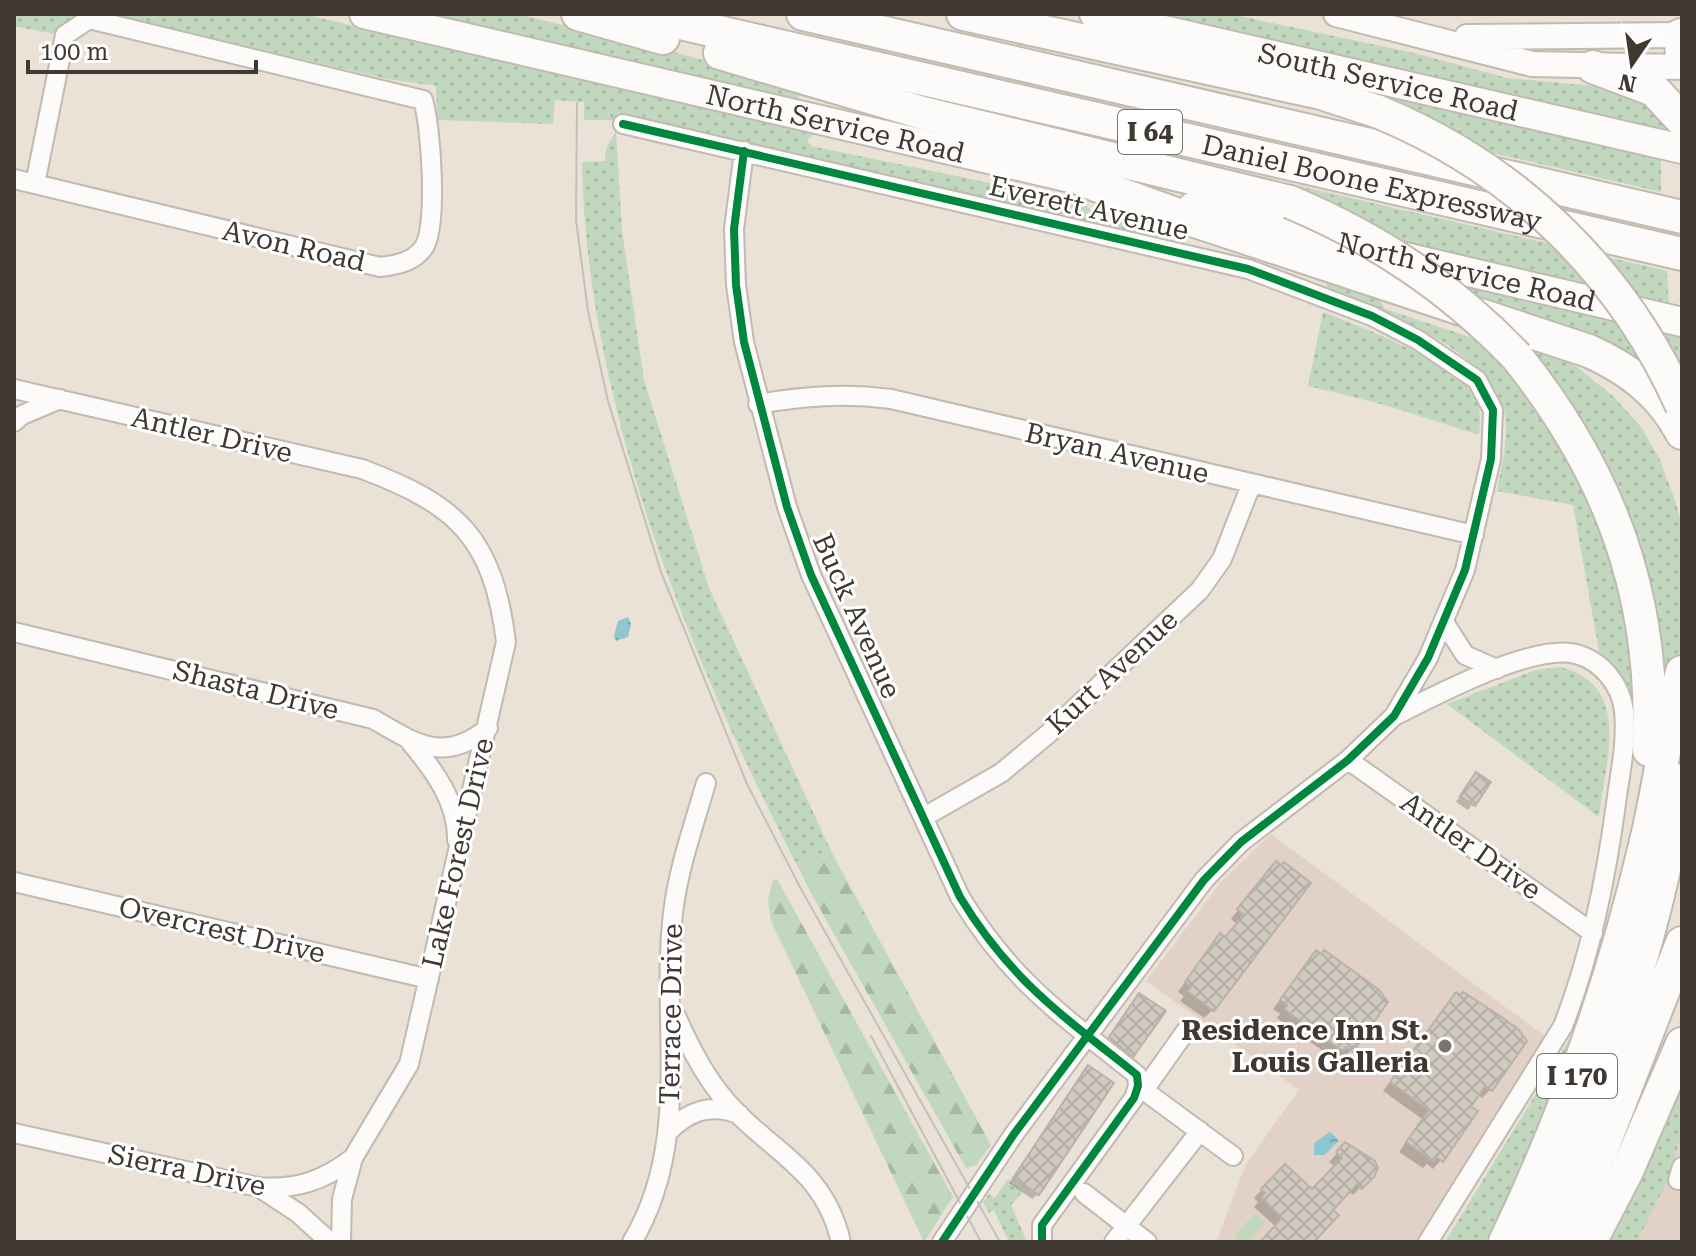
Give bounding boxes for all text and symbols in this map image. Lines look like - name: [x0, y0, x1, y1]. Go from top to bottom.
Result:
- scale bar: [28, 24, 256, 74]
- north arrow: [1592, 24, 1672, 104]
- street label: South Service Road: [1255, 36, 1522, 127]
- text: 100 m: [40, 38, 108, 66]
- text: N: [1616, 69, 1639, 97]
- street label: North Service Road: [703, 77, 968, 169]
- road number: I 64: [1118, 110, 1182, 154]
- street label: Daniel Boone Expressway: [1199, 127, 1545, 238]
- street label: Everett Avenue: [986, 169, 1192, 247]
- street label: Avon Road: [219, 214, 369, 278]
- street label: North Service Road: [1334, 225, 1599, 318]
- street label: Antler Drive: [128, 400, 296, 470]
- street label: Bryan Avenue: [1022, 416, 1212, 490]
- street label: Buck Avenue: [806, 529, 908, 703]
- street label: Kurt Avenue: [1040, 603, 1184, 741]
- street label: Shasta Drive: [170, 653, 342, 727]
- street label: Lake Forest Drive: [415, 735, 501, 971]
- street label: Antler Drive: [1394, 786, 1548, 906]
- street label: Overcrest Drive: [116, 890, 328, 970]
- street label: Terrace Drive: [653, 923, 689, 1105]
- place label: Residence Inn St. Louis Galleria: [1181, 1014, 1430, 1079]
- marker: Residence Inn St. Louis Galleria: [1436, 1037, 1454, 1055]
- road number: I 170: [1537, 1054, 1617, 1098]
- street label: Sierra Drive: [105, 1137, 269, 1203]

